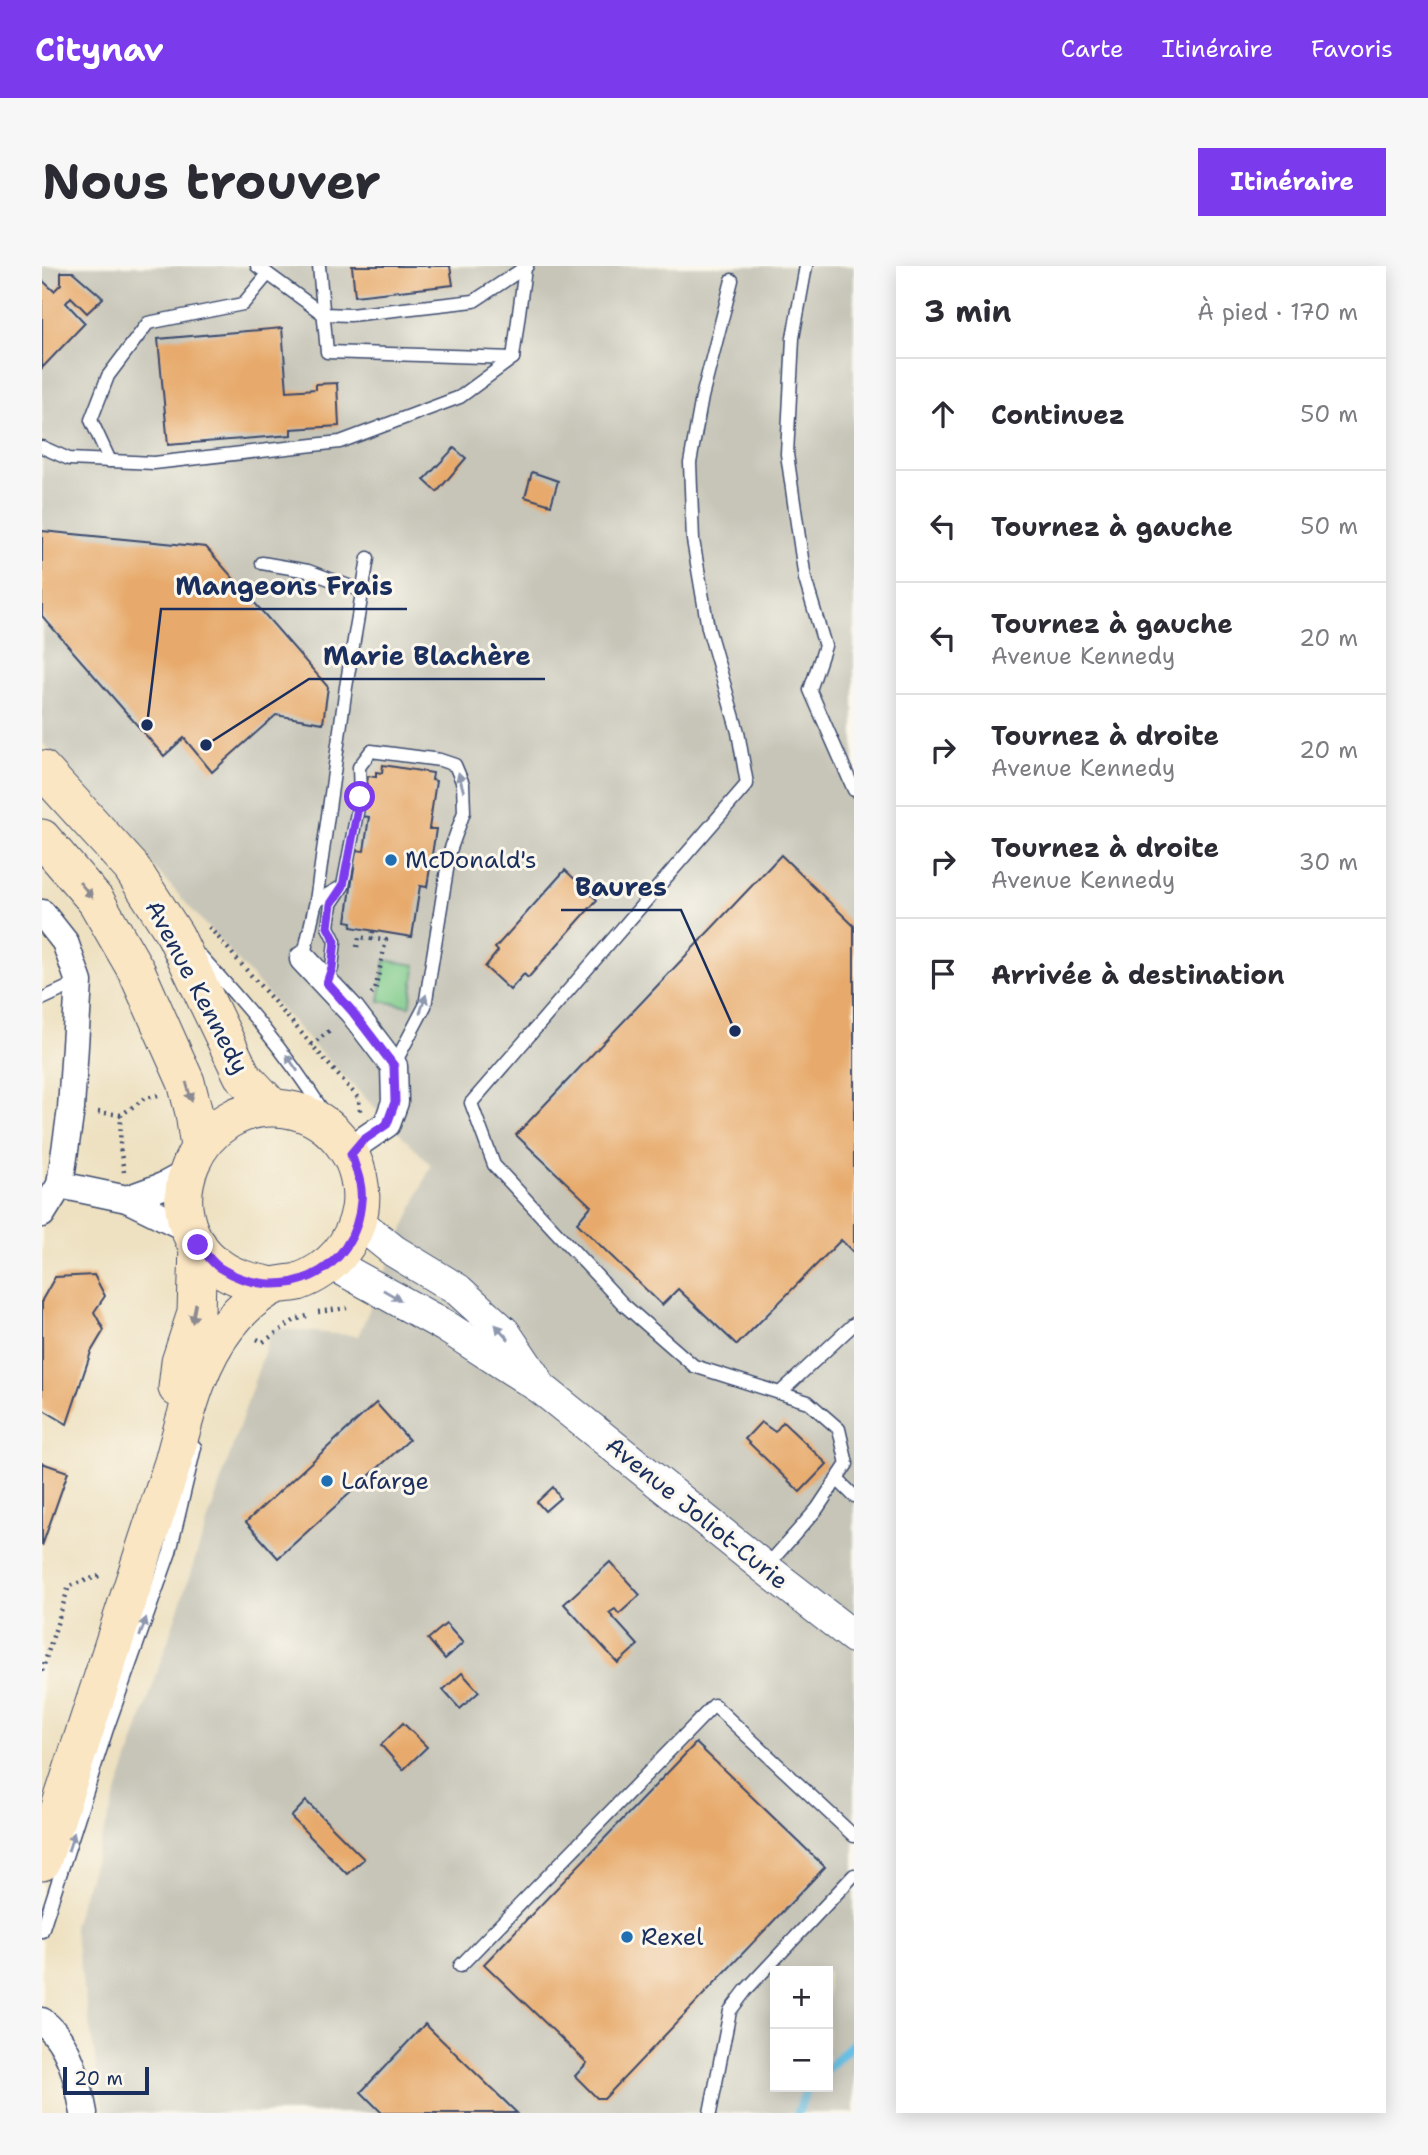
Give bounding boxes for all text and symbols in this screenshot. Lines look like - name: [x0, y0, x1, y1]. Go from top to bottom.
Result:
- text: Citynav: [35, 27, 164, 72]
- text: Carte: [1061, 33, 1124, 65]
- text: Itinéraire: [1162, 33, 1273, 65]
- text: Favoris: [1311, 33, 1393, 65]
- button: Itinéraire: [1198, 148, 1386, 216]
- text: Nous trouver: [42, 149, 381, 215]
- text: 3 min: [924, 291, 1011, 332]
- text: À pied · 170 m: [1197, 297, 1358, 327]
- icon: ahead: [924, 395, 962, 433]
- text: Continuez: [991, 397, 1125, 432]
- text: 50 m: [1300, 399, 1358, 429]
- icon: left: [924, 507, 962, 545]
- text: Tournez à gauche: [991, 509, 1233, 544]
- text: 50 m: [1300, 511, 1358, 541]
- callout: Mangeons Frais: [161, 562, 407, 609]
- text: Mangeons Frais: [175, 568, 393, 603]
- text: Tournez à gauche: [991, 606, 1233, 641]
- icon: left: [924, 619, 962, 657]
- text: 20 m: [1299, 623, 1358, 653]
- callout: Marie Blachère: [309, 632, 545, 679]
- text: Marie Blachère: [323, 638, 531, 673]
- text: Avenue Kennedy: [991, 641, 1175, 671]
- text: Tournez à droite: [991, 718, 1219, 753]
- icon: right: [924, 731, 962, 769]
- text: 20 m: [1299, 735, 1358, 765]
- text: Avenue Kennedy: [991, 753, 1175, 783]
- one-way arrow: [455, 772, 465, 793]
- route start: [344, 781, 375, 812]
- text: Tournez à droite: [991, 830, 1219, 865]
- icon: right: [924, 843, 962, 881]
- place label: McDonald's: [405, 844, 537, 876]
- text: 30 m: [1299, 847, 1358, 877]
- marker: McDonald's: [383, 852, 399, 868]
- callout: Baures: [561, 863, 681, 910]
- text: Avenue Kennedy: [991, 865, 1175, 895]
- text: Baures: [575, 869, 667, 904]
- one-way arrow: [78, 881, 94, 899]
- street label: Avenue Kennedy: [138, 895, 256, 1079]
- icon: arrive: [924, 955, 962, 993]
- text: Arrivée à destination: [991, 957, 1285, 992]
- one-way arrow: [419, 994, 429, 1015]
- one-way arrow: [286, 1054, 299, 1073]
- one-way arrow: [184, 1082, 194, 1103]
- route end: [182, 1229, 213, 1260]
- one-way arrow: [382, 1289, 401, 1302]
- one-way arrow: [188, 1302, 199, 1324]
- one-way arrow: [494, 1323, 510, 1341]
- street label: Avenue Joliot-Curie: [599, 1429, 795, 1597]
- place label: Lafarge: [341, 1465, 429, 1497]
- marker: Lafarge: [319, 1473, 335, 1489]
- one-way arrow: [138, 1616, 149, 1637]
- one-way arrow: [66, 1832, 76, 1853]
- place label: Rexel: [641, 1921, 704, 1953]
- marker: Rexel: [619, 1929, 635, 1945]
- map controls: [770, 1966, 833, 2092]
- button: +: [770, 1966, 833, 2029]
- button: −: [770, 2029, 833, 2092]
- scale bar: [63, 2064, 149, 2096]
- text: 20 m: [74, 2066, 123, 2091]

